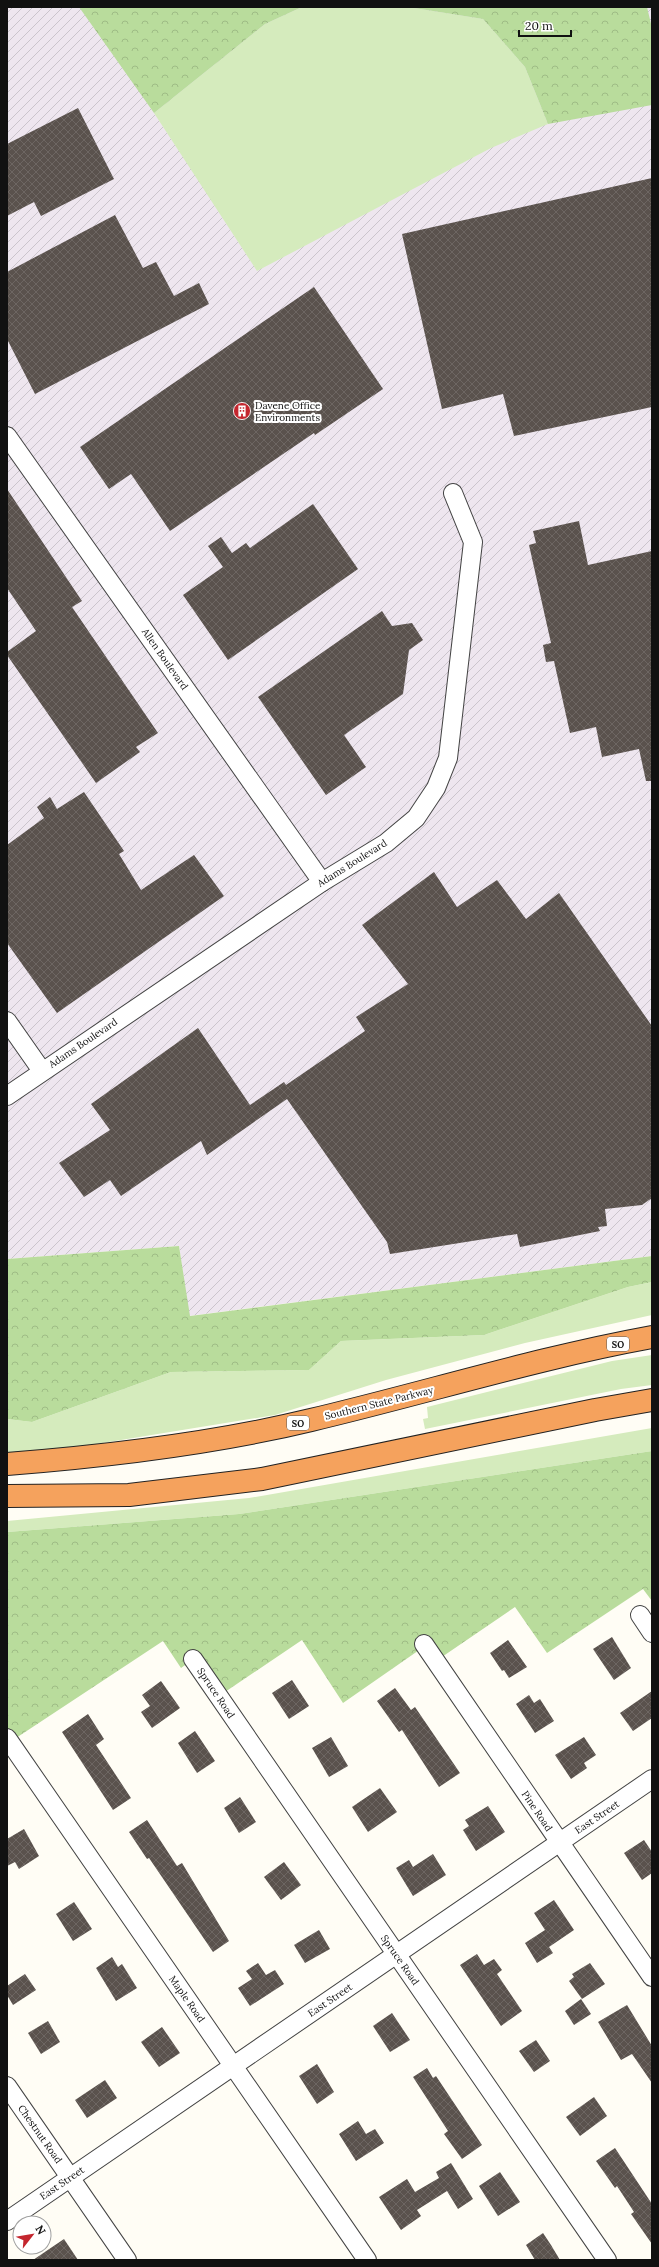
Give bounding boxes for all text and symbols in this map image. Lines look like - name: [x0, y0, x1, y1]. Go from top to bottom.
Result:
- scale bar: [519, 12, 571, 38]
- text: 20 m: [525, 18, 553, 33]
- place label: Davene Office Environments: [255, 399, 321, 424]
- building icon: Davene Office Environments: [232, 401, 252, 421]
- street label: Allen Boulevard: [138, 625, 191, 692]
- street label: Adams Boulevard: [314, 836, 389, 890]
- street label: Adams Boulevard: [45, 1015, 120, 1071]
- road number: SO: [607, 1337, 629, 1351]
- street label: Southern State Parkway: [323, 1383, 435, 1423]
- road number: SO: [287, 1416, 309, 1430]
- street label: Spruce Road: [194, 1665, 238, 1721]
- street label: Pine Road: [519, 1788, 555, 1834]
- street label: East Street: [572, 1797, 622, 1837]
- street label: Spruce Road: [378, 1932, 422, 1988]
- street label: Maple Road: [166, 1973, 208, 2025]
- street label: East Street: [305, 1980, 355, 2020]
- street label: Chestnut Road: [15, 2102, 65, 2166]
- street label: East Street: [37, 2163, 87, 2203]
- north arrow: [12, 2215, 52, 2255]
- text: N: [32, 2223, 49, 2238]

